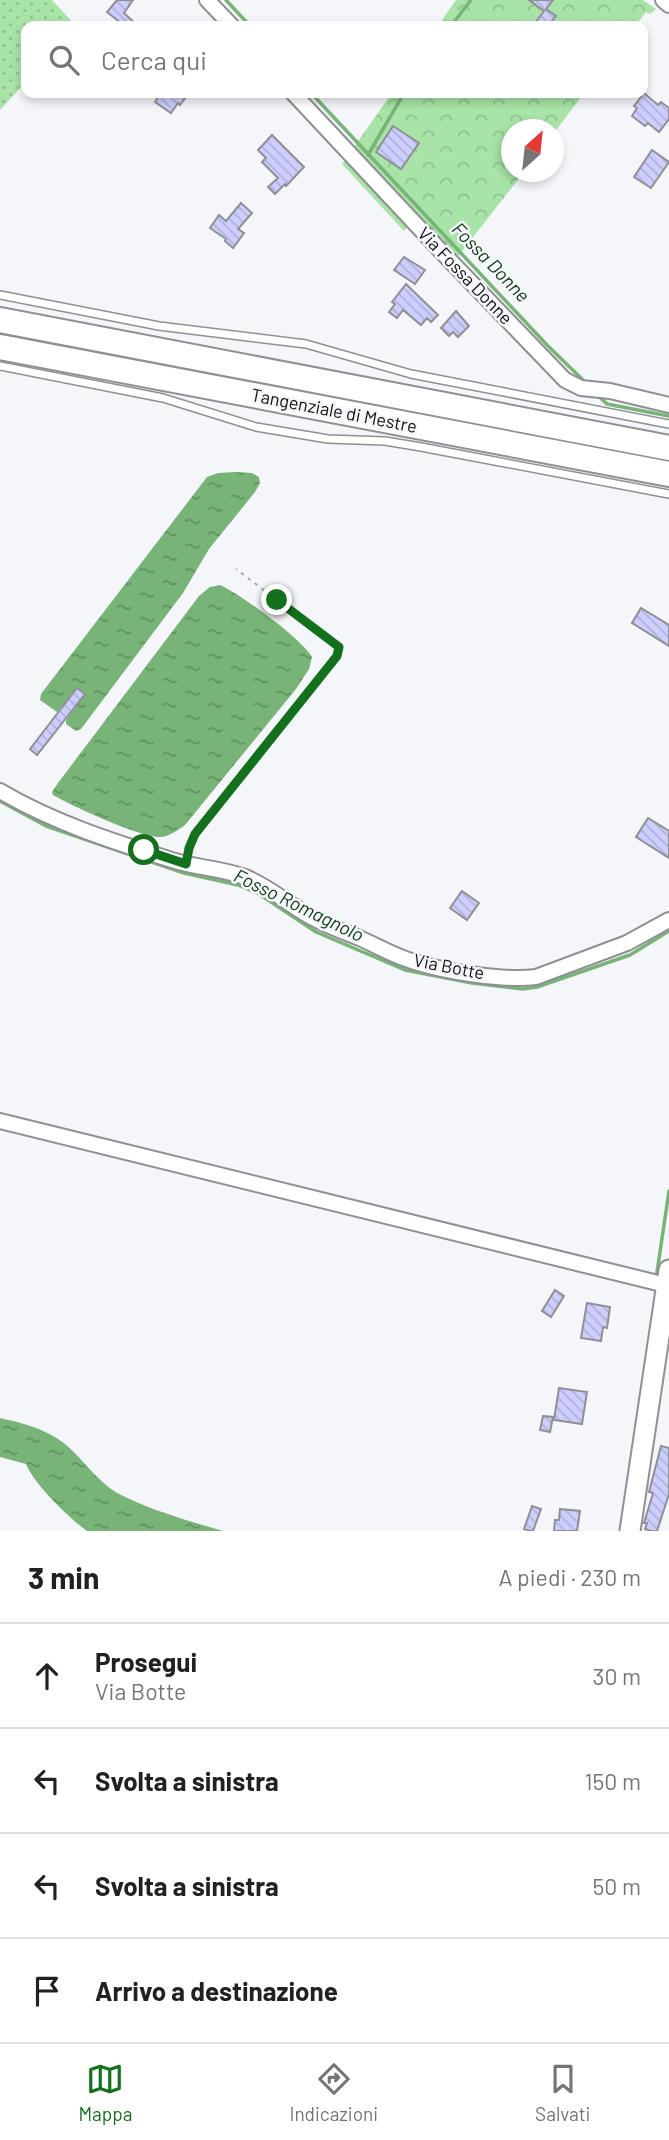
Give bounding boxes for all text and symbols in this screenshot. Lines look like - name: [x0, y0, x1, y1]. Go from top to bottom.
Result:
- search box: [21, 21, 648, 98]
- icon: search: [45, 41, 83, 79]
- text: Cerca qui: [101, 44, 207, 75]
- north arrow: [501, 119, 564, 182]
- water label: Fossa Donne: [448, 217, 535, 306]
- street label: Via Fossa Donne: [414, 222, 518, 329]
- street label: Tangenziale di Mestre: [249, 383, 419, 437]
- route end: [261, 584, 292, 615]
- route start: [128, 834, 159, 865]
- water label: Fosso Romagnolo: [231, 863, 368, 946]
- street label: Via Botte: [412, 948, 486, 984]
- text: 3 min: [28, 1559, 99, 1595]
- text: A piedi · 230 m: [499, 1563, 641, 1591]
- text: Prosegui: [95, 1646, 197, 1677]
- icon: ahead: [28, 1657, 66, 1695]
- text: 30 m: [593, 1662, 641, 1690]
- text: Via Botte: [95, 1677, 186, 1705]
- icon: left: [28, 1762, 66, 1800]
- text: Svolta a sinistra: [95, 1765, 279, 1796]
- text: 150 m: [585, 1767, 641, 1795]
- icon: left: [28, 1867, 66, 1905]
- text: Svolta a sinistra: [95, 1870, 279, 1901]
- text: 50 m: [593, 1872, 641, 1900]
- icon: arrive: [28, 1972, 66, 2010]
- text: Arrivo a destinazione: [95, 1975, 338, 2006]
- tab: Mappa: [79, 2060, 132, 2125]
- tab: Indicazioni: [290, 2060, 378, 2125]
- tab: Salvati: [535, 2060, 590, 2125]

